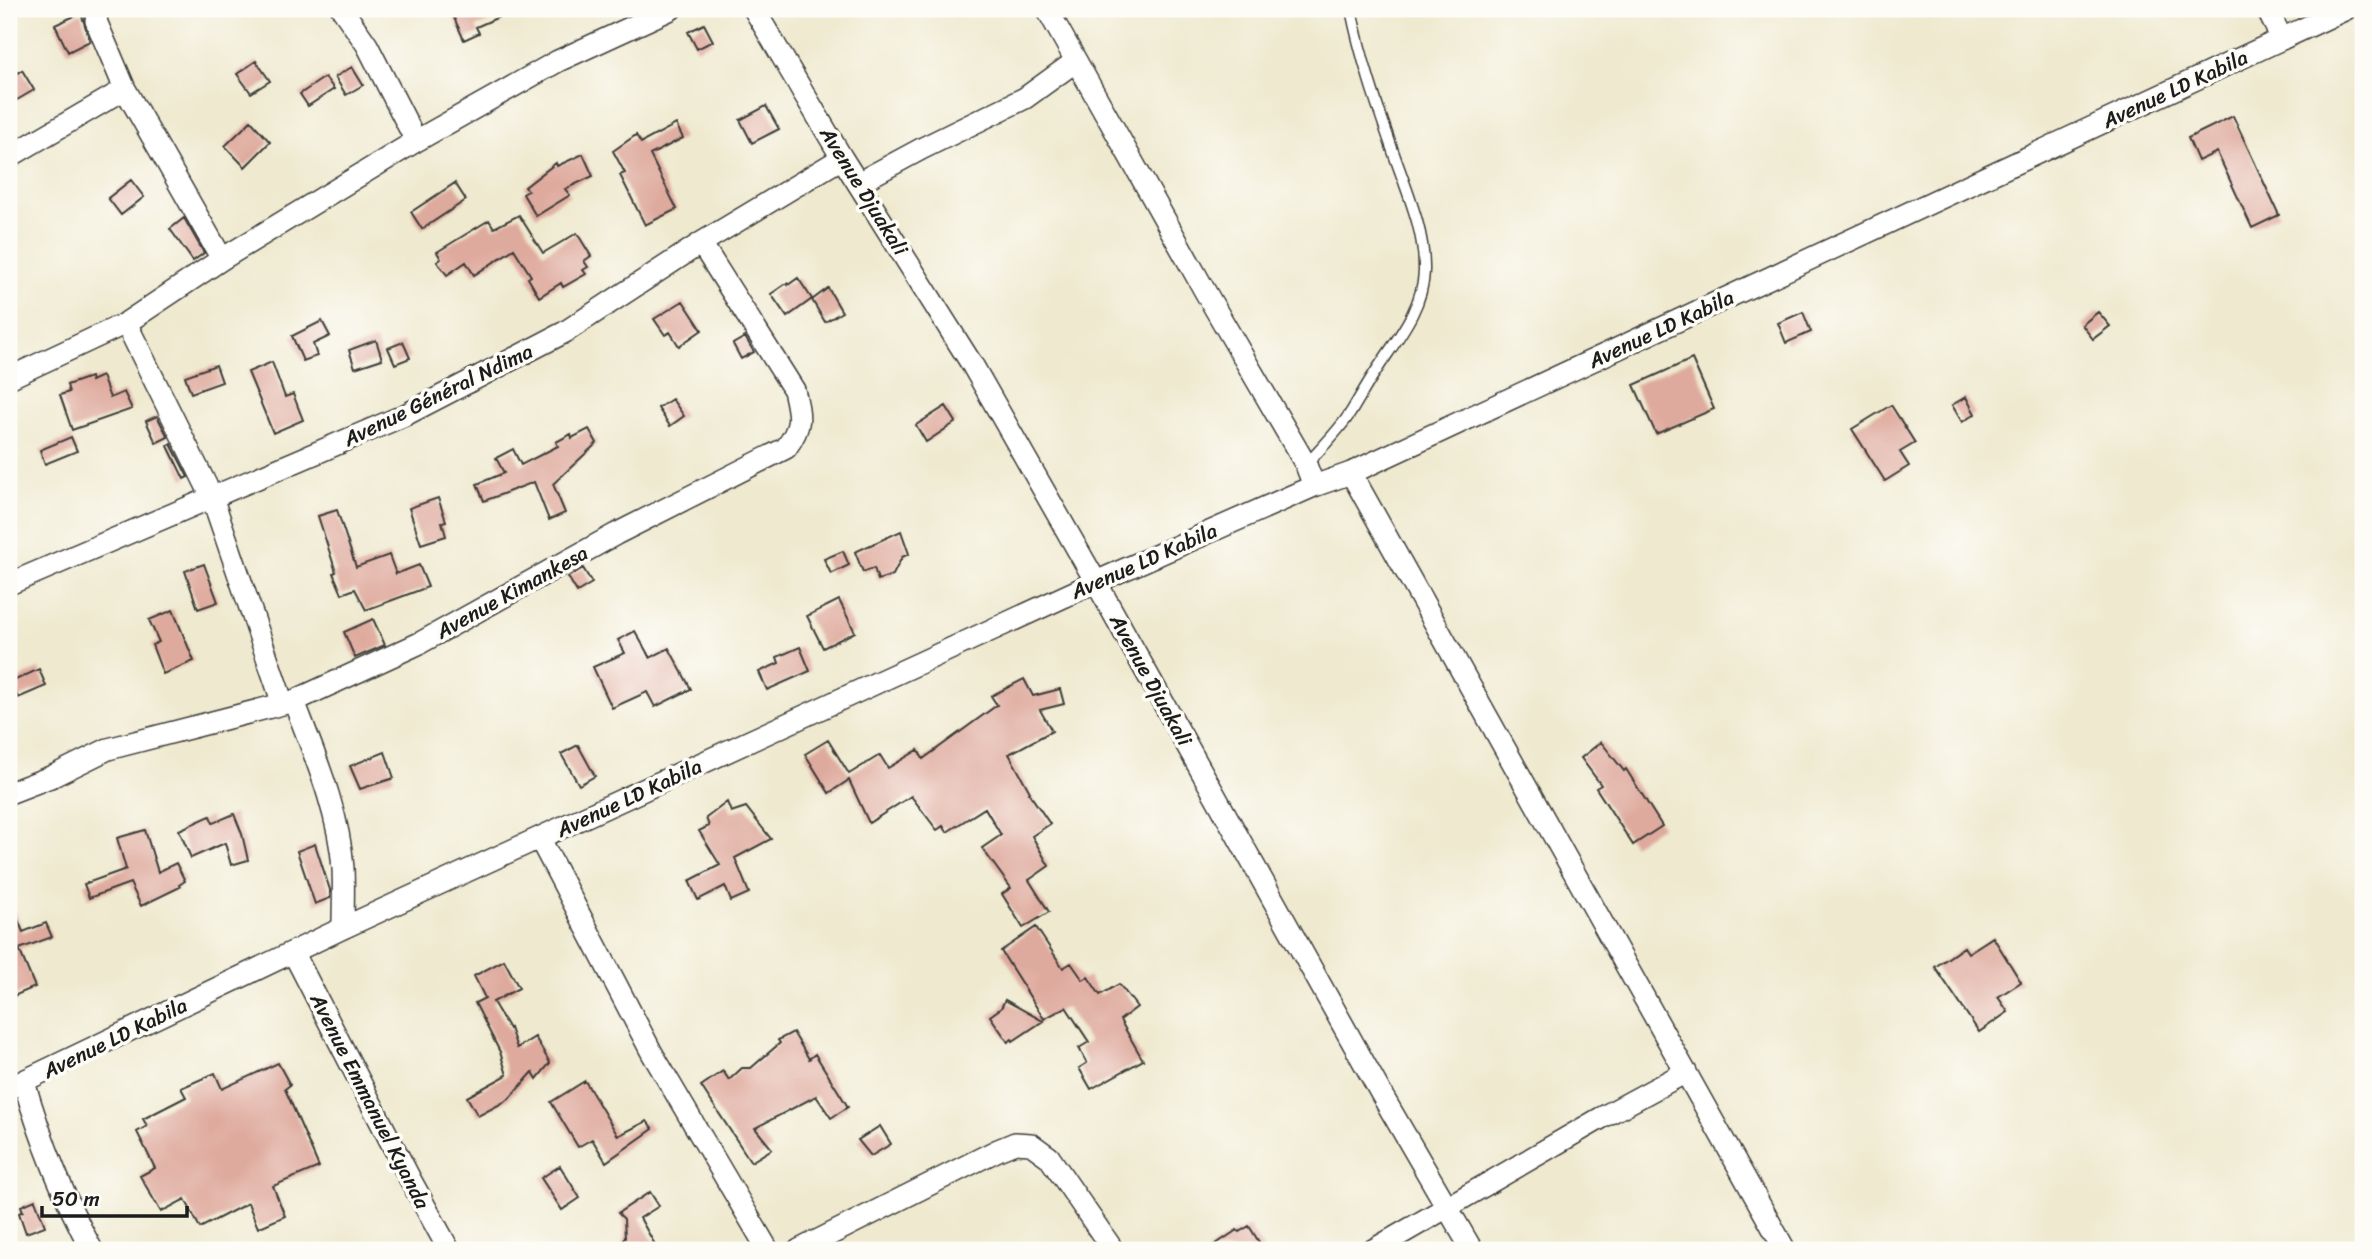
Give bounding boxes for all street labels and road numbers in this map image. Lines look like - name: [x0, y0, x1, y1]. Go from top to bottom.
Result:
- street label: Avenue LD Kabila: [2095, 38, 2255, 140]
- street label: Avenue Djuakali: [809, 118, 920, 264]
- street label: Avenue LD Kabila: [1581, 278, 1741, 380]
- street label: Avenue Général Ndima: [336, 332, 540, 458]
- street label: Avenue LD Kabila: [1064, 511, 1224, 611]
- street label: Avenue Kimankesa: [428, 534, 596, 650]
- street label: Avenue Djuakali: [1098, 606, 1204, 754]
- street label: Avenue LD Kabila: [549, 747, 709, 849]
- street label: Avenue Emmanuel Kyanda: [299, 985, 441, 1216]
- street label: Avenue LD Kabila: [35, 986, 194, 1090]

